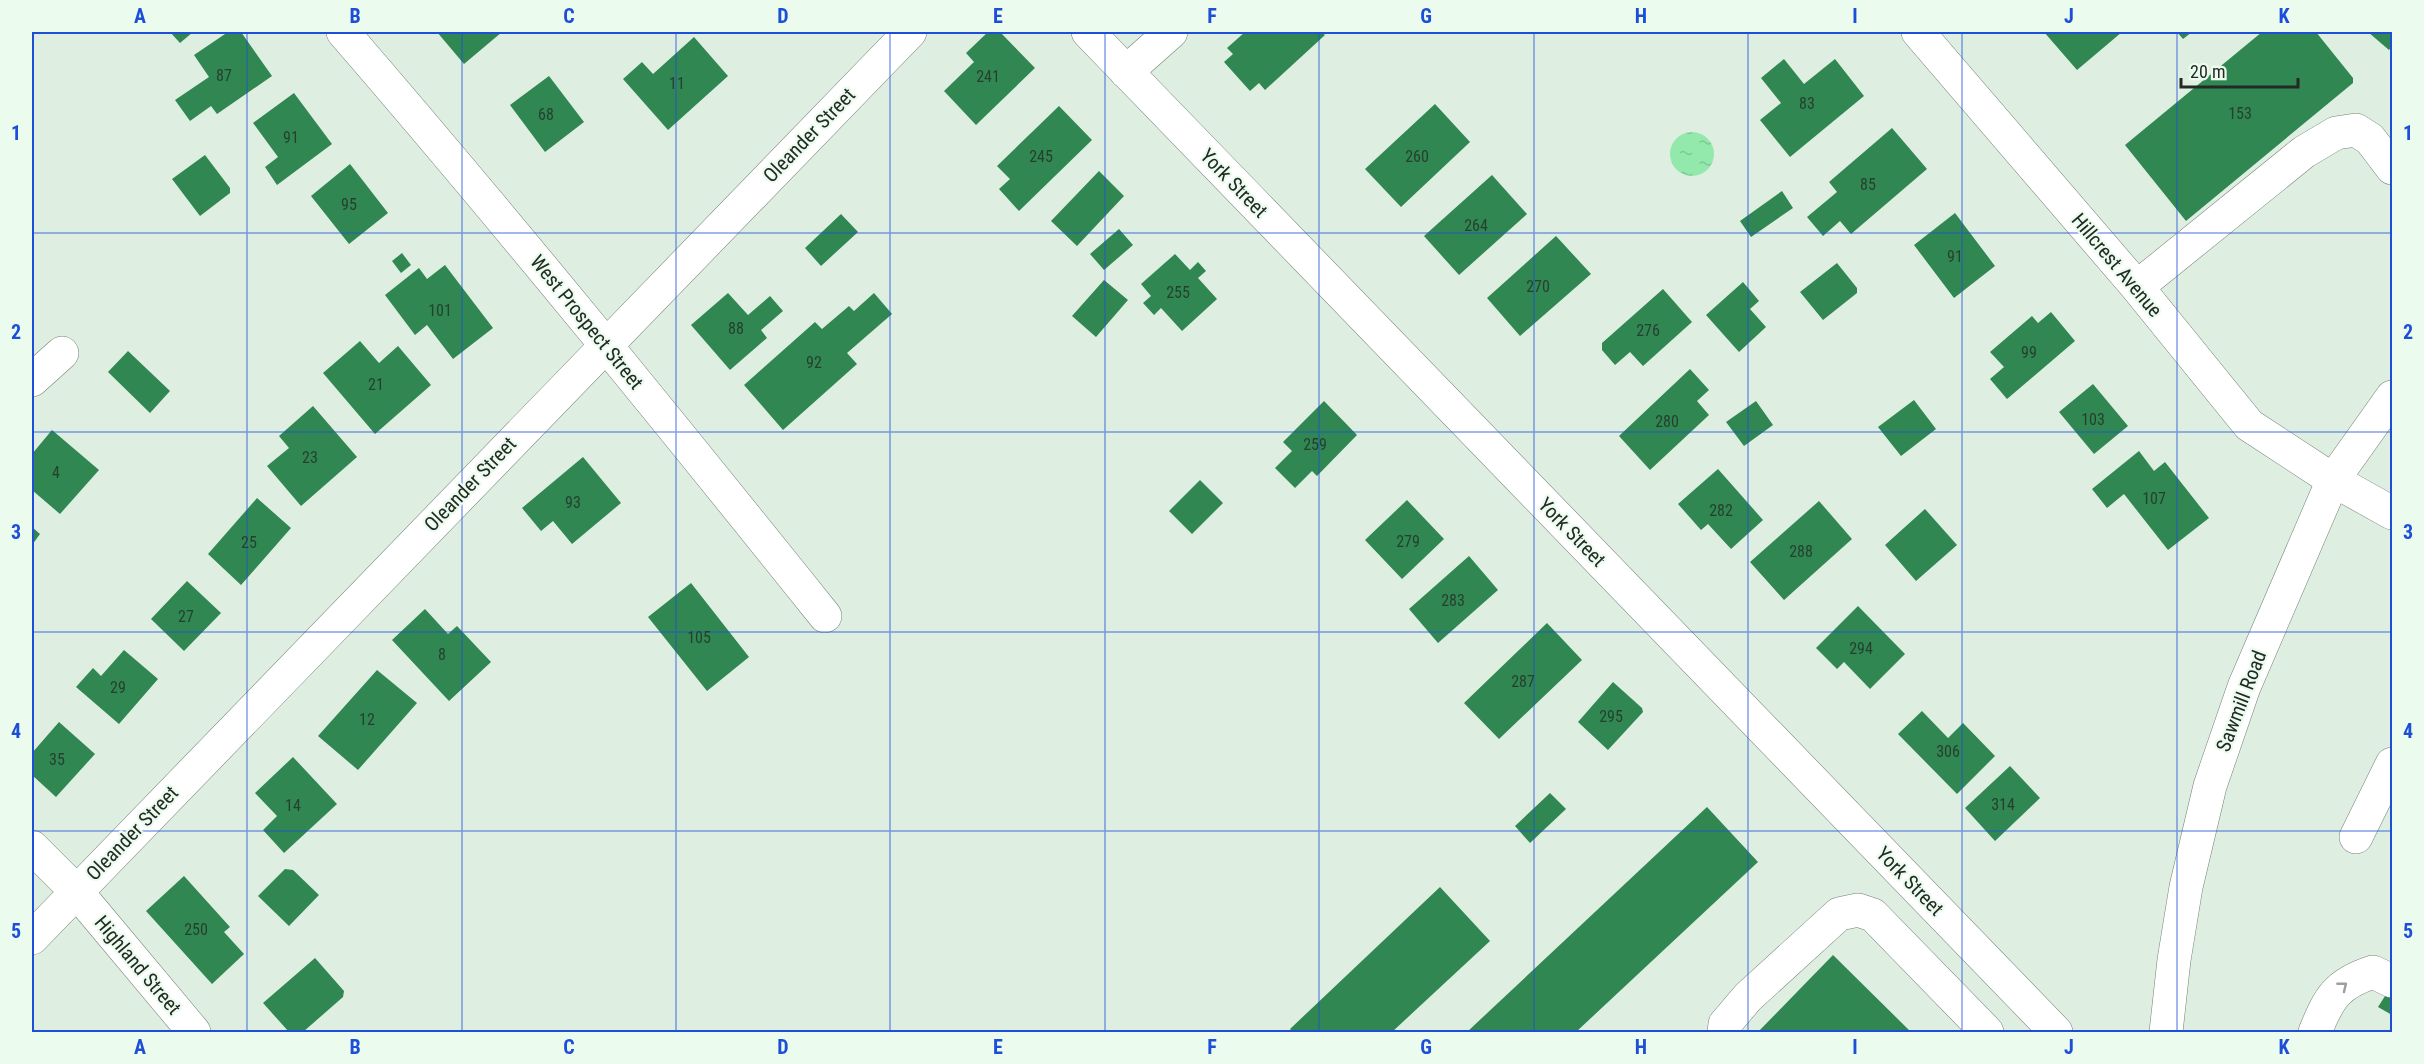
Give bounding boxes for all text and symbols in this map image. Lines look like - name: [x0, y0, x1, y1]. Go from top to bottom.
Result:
- text: A: [134, 4, 146, 28]
- text: B: [349, 4, 361, 28]
- text: C: [563, 4, 575, 28]
- text: D: [777, 4, 789, 28]
- text: E: [993, 4, 1003, 28]
- text: F: [1207, 4, 1217, 28]
- text: G: [1420, 4, 1432, 28]
- text: H: [1635, 4, 1647, 28]
- text: I: [1852, 4, 1858, 28]
- text: J: [2064, 4, 2074, 28]
- text: K: [2278, 4, 2290, 28]
- scale bar: [2181, 51, 2298, 89]
- text: 20 m: [2190, 61, 2225, 82]
- house number: 87: [216, 66, 232, 85]
- house number: 241: [976, 67, 1000, 86]
- house number: 11: [669, 74, 685, 93]
- street label: Oleander Street: [758, 83, 860, 187]
- house number: 83: [1799, 94, 1815, 113]
- house number: 153: [2228, 104, 2252, 123]
- house number: 68: [538, 105, 554, 124]
- text: 1: [11, 121, 21, 145]
- text: 1: [2403, 121, 2413, 145]
- house number: 91: [283, 128, 299, 147]
- street label: York Street: [1195, 144, 1273, 222]
- house number: 245: [1029, 147, 1053, 166]
- house number: 260: [1405, 147, 1429, 166]
- house number: 85: [1860, 175, 1876, 194]
- house number: 95: [341, 195, 357, 214]
- street label: Hillcrest Avenue: [2067, 208, 2167, 322]
- house number: 264: [1464, 216, 1488, 235]
- house number: 91: [1947, 247, 1963, 266]
- street label: West Prospect Street: [525, 250, 649, 394]
- house number: 270: [1526, 277, 1550, 296]
- house number: 255: [1166, 283, 1190, 302]
- house number: 101: [428, 301, 452, 320]
- house number: 88: [728, 319, 744, 338]
- text: 2: [11, 320, 21, 344]
- text: 2: [2403, 320, 2413, 344]
- house number: 276: [1636, 321, 1660, 340]
- house number: 99: [2021, 343, 2037, 362]
- house number: 92: [806, 353, 822, 372]
- house number: 21: [368, 375, 384, 394]
- house number: 103: [2081, 410, 2105, 429]
- house number: 280: [1655, 412, 1679, 431]
- street label: Oleander Street: [419, 432, 521, 536]
- house number: 259: [1303, 435, 1327, 454]
- house number: 23: [302, 448, 318, 467]
- house number: 4: [52, 463, 60, 482]
- house number: 107: [2142, 489, 2166, 508]
- house number: 93: [565, 493, 581, 512]
- street label: York Street: [1533, 493, 1611, 571]
- house number: 282: [1709, 501, 1733, 520]
- text: 3: [11, 520, 21, 544]
- text: 3: [2403, 520, 2413, 544]
- house number: 279: [1396, 532, 1420, 551]
- house number: 25: [241, 533, 257, 552]
- house number: 288: [1789, 542, 1813, 561]
- house number: 283: [1441, 591, 1465, 610]
- house number: 27: [178, 607, 194, 626]
- house number: 105: [687, 628, 711, 647]
- house number: 294: [1849, 639, 1873, 658]
- house number: 8: [438, 645, 446, 664]
- street label: Sawmill Road: [2211, 647, 2271, 755]
- house number: 287: [1511, 672, 1535, 691]
- house number: 29: [110, 678, 126, 697]
- house number: 295: [1599, 707, 1623, 726]
- house number: 12: [359, 710, 375, 729]
- text: 4: [11, 719, 21, 743]
- text: 4: [2403, 719, 2413, 743]
- house number: 306: [1936, 742, 1960, 761]
- house number: 35: [49, 750, 65, 769]
- street label: Oleander Street: [81, 781, 183, 885]
- house number: 314: [1991, 795, 2015, 814]
- house number: 14: [285, 796, 301, 815]
- street label: York Street: [1871, 842, 1949, 920]
- street label: Highland Street: [90, 911, 186, 1019]
- text: 5: [11, 919, 21, 943]
- text: 5: [2403, 919, 2413, 943]
- house number: 250: [184, 920, 208, 939]
- one-way arrow: [2336, 983, 2347, 994]
- text: A: [134, 1035, 146, 1059]
- text: B: [349, 1035, 361, 1059]
- text: C: [563, 1035, 575, 1059]
- text: D: [777, 1035, 789, 1059]
- text: E: [993, 1035, 1003, 1059]
- text: F: [1207, 1035, 1217, 1059]
- text: G: [1420, 1035, 1432, 1059]
- text: H: [1635, 1035, 1647, 1059]
- text: I: [1852, 1035, 1858, 1059]
- text: J: [2064, 1035, 2074, 1059]
- text: K: [2278, 1035, 2290, 1059]

